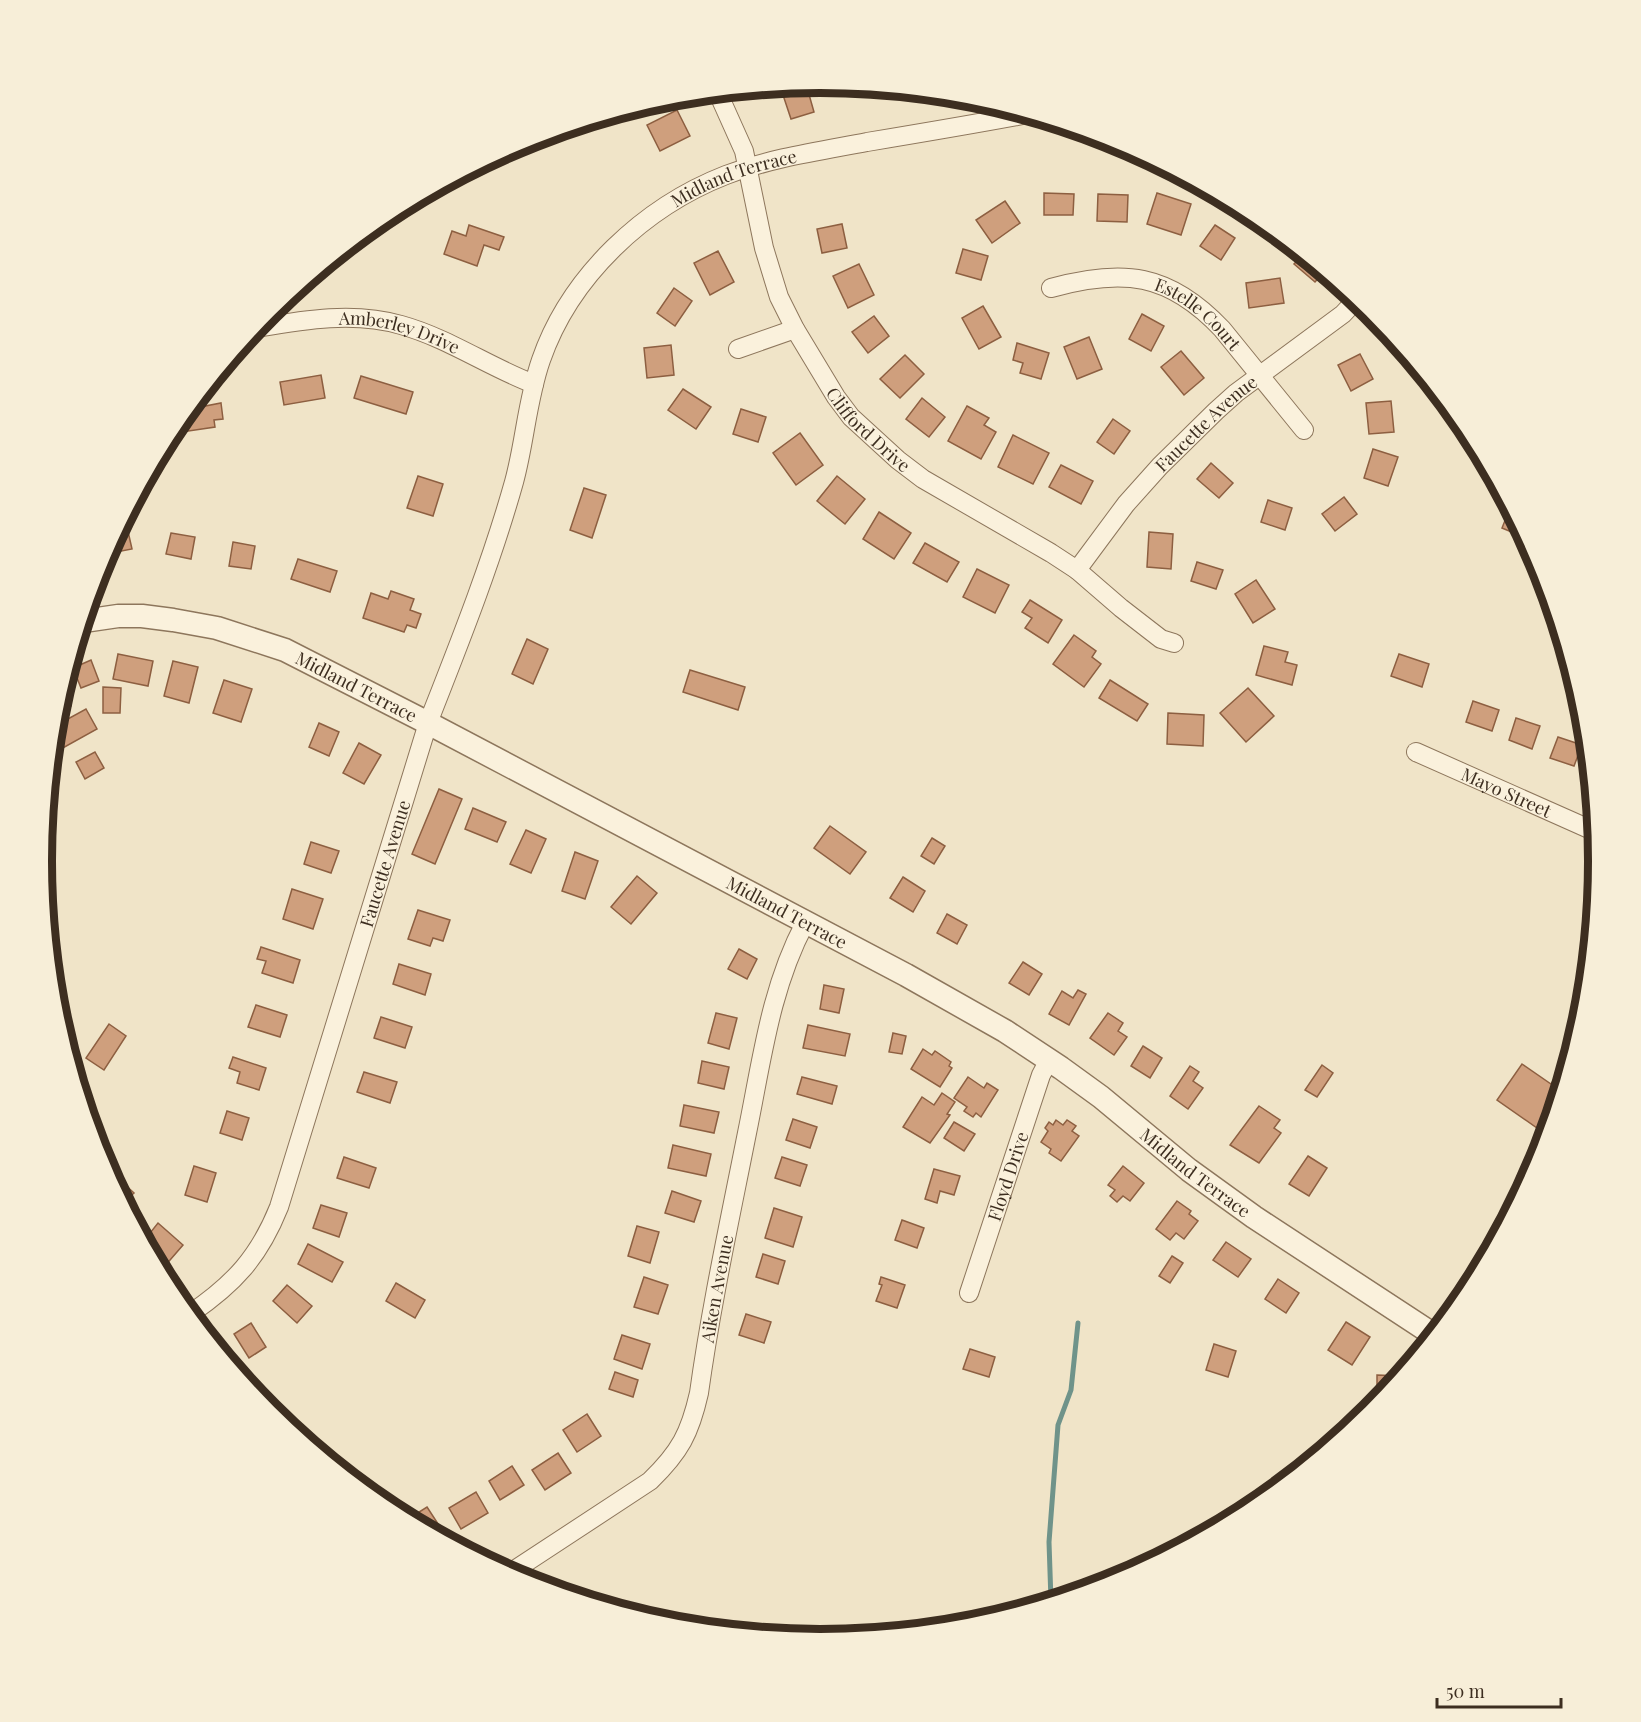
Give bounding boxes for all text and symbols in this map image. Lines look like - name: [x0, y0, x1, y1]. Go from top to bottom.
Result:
- street label: Midland Terrace: [666, 144, 799, 212]
- street label: Estelle Court: [1151, 272, 1247, 356]
- street label: Amberley Drive: [338, 306, 464, 359]
- street label: Faucette Avenue: [1149, 370, 1262, 477]
- street label: Clifford Drive: [821, 383, 915, 477]
- street label: Midland Terrace: [292, 645, 421, 727]
- street label: Mayo Street: [1458, 762, 1556, 823]
- street label: Faucette Avenue: [354, 797, 416, 930]
- street label: Midland Terrace: [722, 870, 851, 954]
- street label: Midland Terrace: [1135, 1122, 1255, 1223]
- street label: Floyd Drive: [982, 1128, 1034, 1224]
- street label: Aiken Avenue: [695, 1233, 738, 1345]
- scale bar: [1437, 1671, 1562, 1709]
- text: 50 m: [1446, 1679, 1485, 1703]

